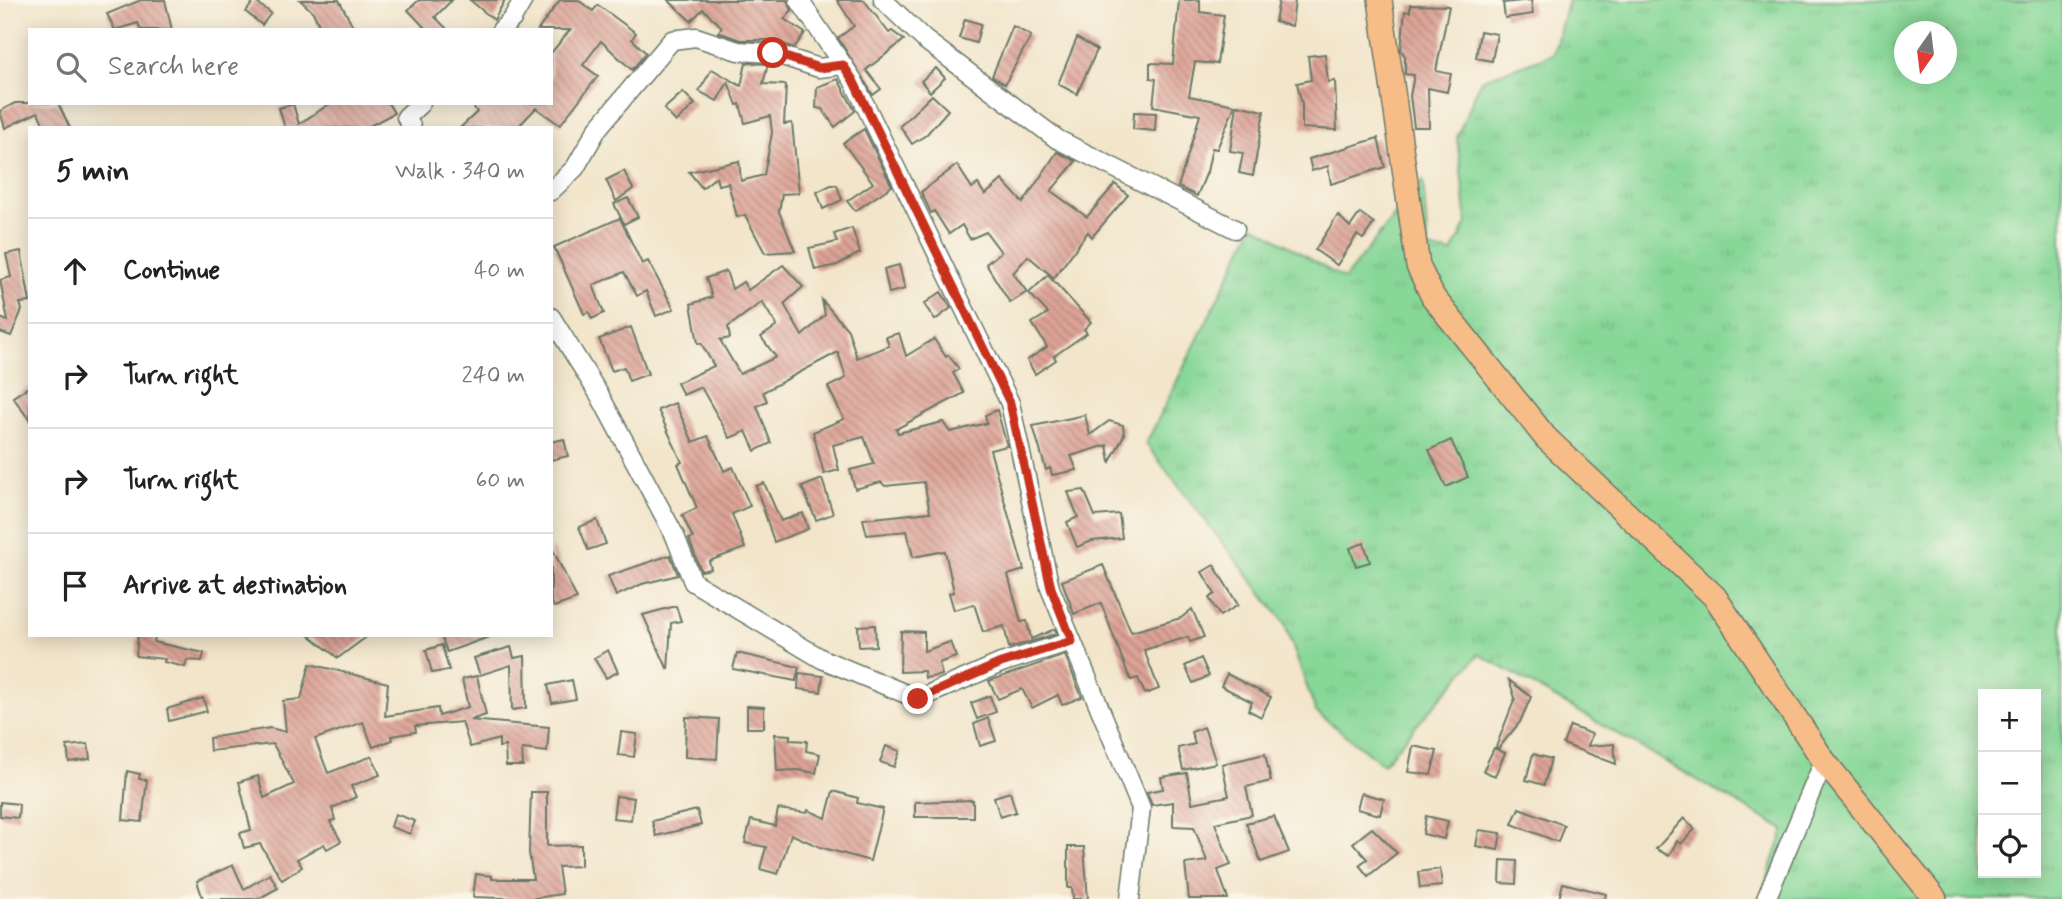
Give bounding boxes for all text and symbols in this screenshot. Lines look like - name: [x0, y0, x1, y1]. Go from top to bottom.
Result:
- north arrow: [1894, 21, 1957, 84]
- search box: [28, 28, 553, 105]
- route start: [757, 37, 788, 68]
- icon: search: [52, 48, 90, 86]
- text: Search here: [108, 50, 239, 84]
- text: 5 min: [56, 152, 130, 191]
- text: Walk · 340 m: [395, 157, 525, 187]
- icon: ahead: [56, 252, 94, 290]
- text: Continue: [123, 254, 220, 288]
- text: 40 m: [474, 256, 525, 286]
- icon: right: [56, 357, 94, 395]
- text: Turn right: [123, 359, 239, 393]
- text: 240 m: [461, 361, 525, 391]
- icon: right: [56, 462, 94, 500]
- text: Turn right: [123, 464, 239, 498]
- text: 60 m: [476, 466, 525, 496]
- icon: arrive: [56, 567, 94, 605]
- text: Arrive at destination: [123, 569, 347, 603]
- route end: [902, 683, 933, 714]
- map controls: [1978, 689, 2041, 878]
- button: +: [1978, 689, 2041, 752]
- button: −: [1978, 752, 2041, 815]
- button: locate: [1978, 815, 2041, 878]

